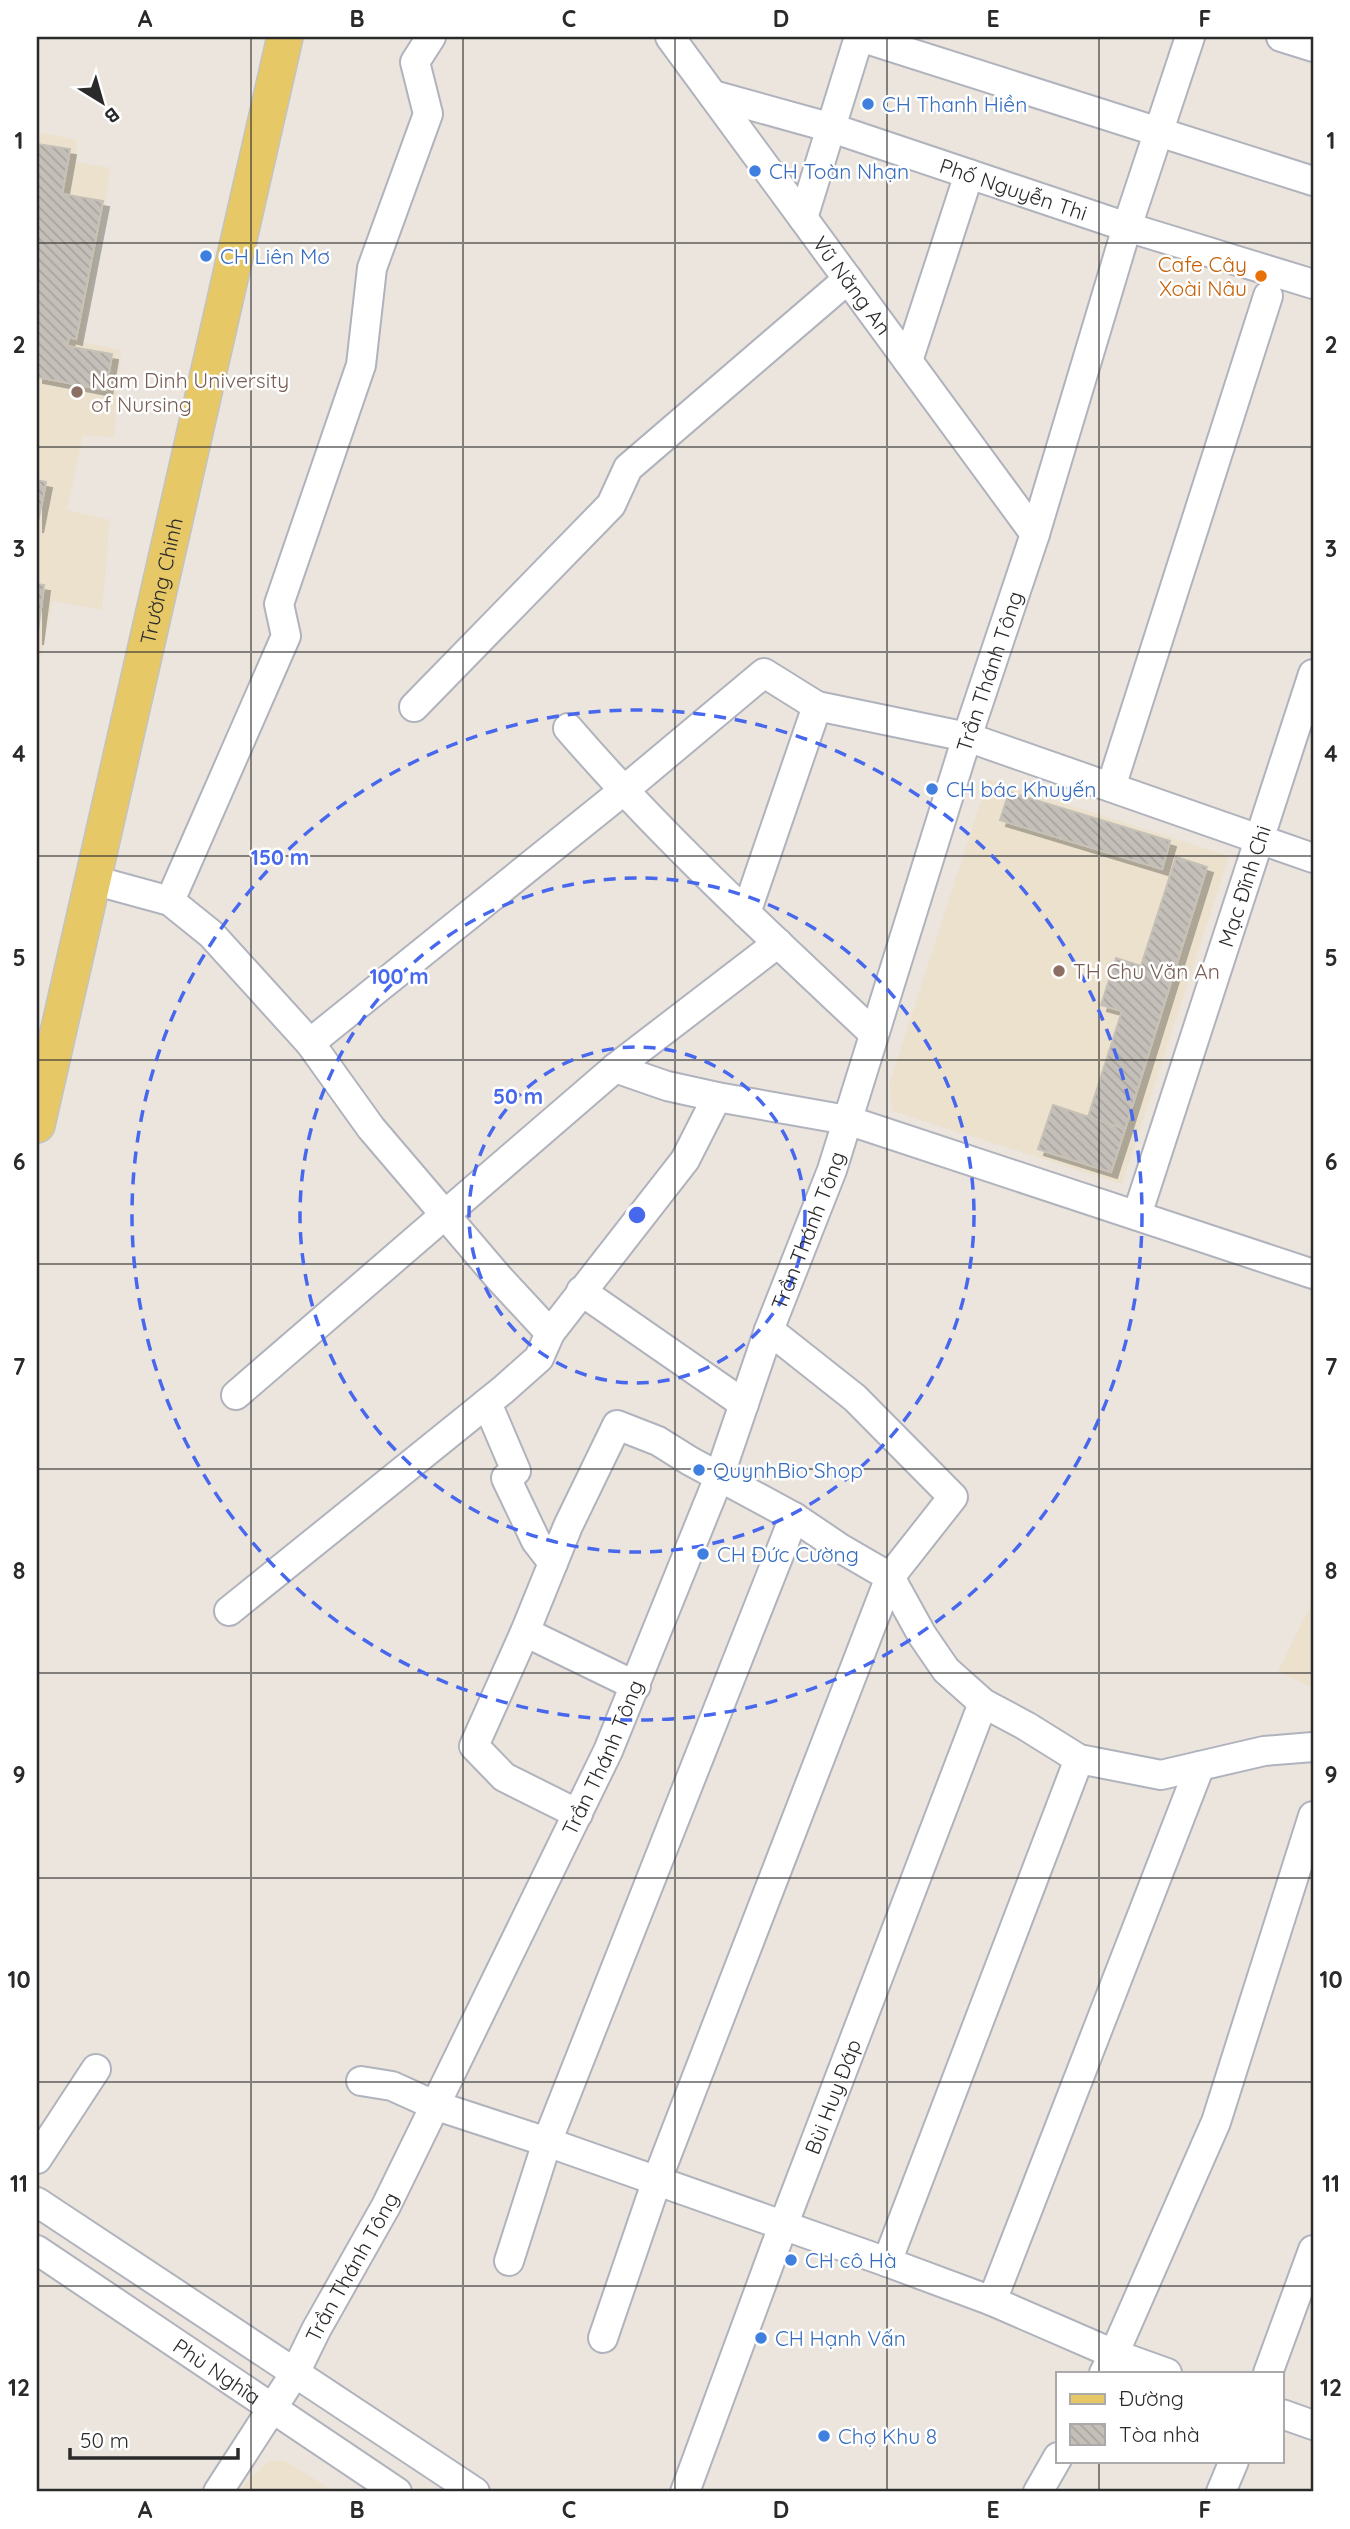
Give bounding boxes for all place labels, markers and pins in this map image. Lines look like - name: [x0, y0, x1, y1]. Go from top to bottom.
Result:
- place label: CH Thanh Hiền: [882, 91, 1027, 117]
- marker: CH Thanh Hiền: [860, 96, 876, 112]
- place label: CH Toàn Nhạn: [769, 158, 909, 184]
- marker: CH Toàn Nhạn: [747, 163, 763, 179]
- place label: CH Liên Mơ: [220, 243, 330, 269]
- marker: CH Liên Mơ: [198, 248, 214, 264]
- place label: Cafe Cây Xoài Nâu: [1158, 251, 1247, 301]
- marker: Cafe Cây Xoài Nâu: [1253, 268, 1269, 284]
- place label: Nam Dinh University of Nursing: [91, 367, 289, 417]
- marker: Nam Dinh University of Nursing: [69, 384, 85, 400]
- place label: CH bác Khuyến: [946, 776, 1097, 802]
- marker: CH bác Khuyến: [924, 781, 940, 797]
- place label: TH Chu Văn An: [1073, 958, 1220, 984]
- marker: TH Chu Văn An: [1051, 963, 1067, 979]
- centre of rings: [625, 1203, 649, 1227]
- place label: QuynhBio Shop: [713, 1457, 863, 1483]
- marker: QuynhBio Shop: [691, 1462, 707, 1478]
- place label: CH Đức Cường: [717, 1541, 859, 1567]
- marker: CH Đức Cường: [695, 1546, 711, 1562]
- place label: CH cô Hà: [805, 2247, 897, 2273]
- marker: CH cô Hà: [783, 2252, 799, 2268]
- place label: CH Hạnh Vấn: [775, 2325, 906, 2351]
- marker: CH Hạnh Vấn: [753, 2330, 769, 2346]
- place label: Chợ Khu 8: [838, 2423, 937, 2449]
- marker: Chợ Khu 8: [816, 2428, 832, 2444]

